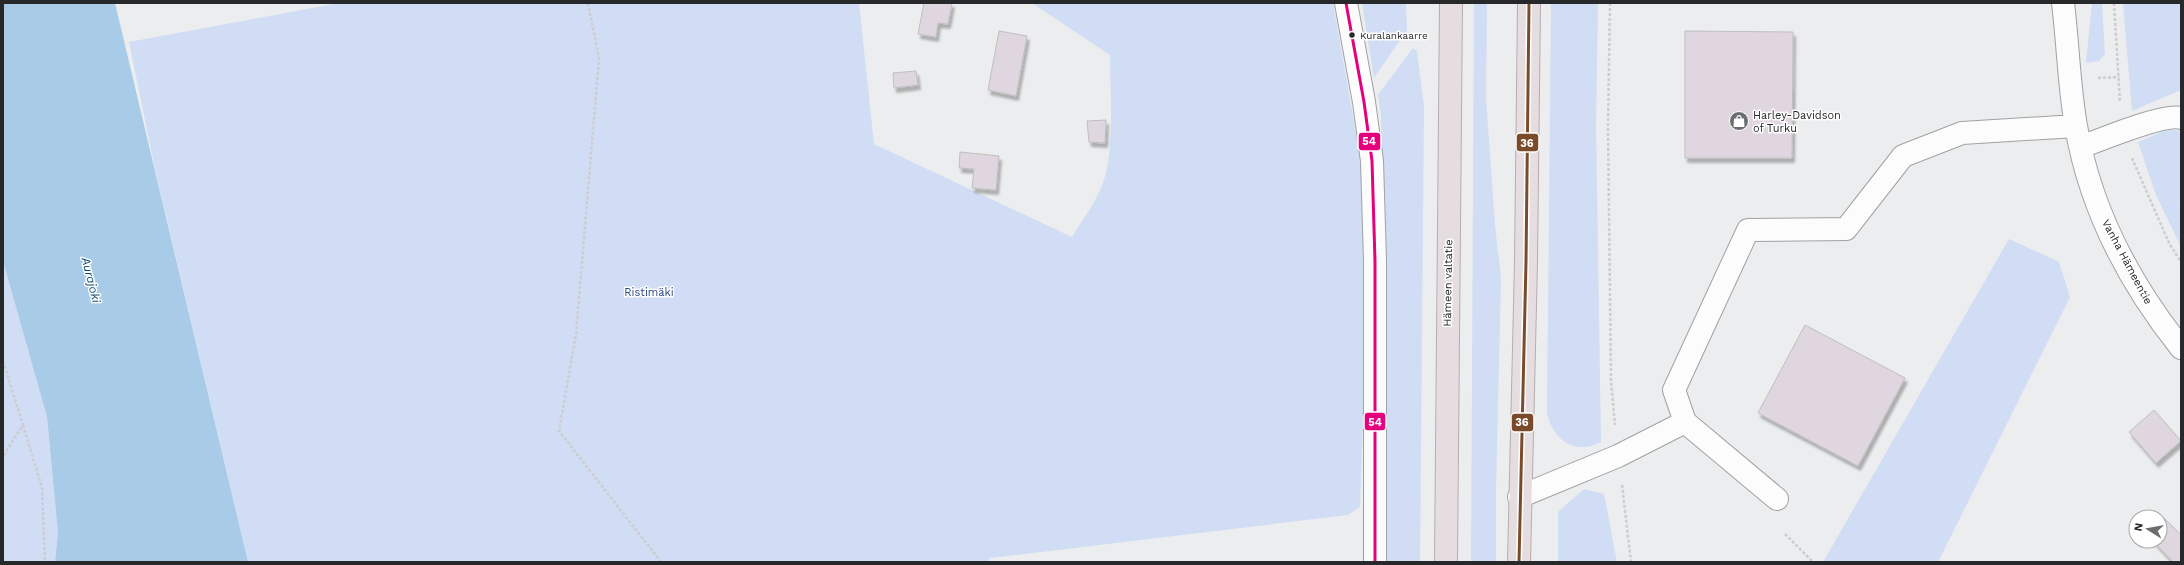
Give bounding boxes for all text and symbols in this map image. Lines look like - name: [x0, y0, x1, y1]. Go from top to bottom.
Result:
- marker: Kuralankaarre: [1347, 30, 1357, 40]
- place label: Kuralankaarre: [1360, 30, 1428, 41]
- place label: Harley-Davidson of Turku: [1753, 109, 1841, 135]
- shop icon: Harley-Davidson of Turku: [1728, 110, 1750, 132]
- line badge: 54: [1358, 132, 1381, 151]
- line badge: 36: [1516, 133, 1539, 152]
- text: 54: [1362, 135, 1376, 148]
- text: 36: [1520, 137, 1534, 150]
- street label: Vanha Hämeentie: [2099, 217, 2155, 307]
- street label: Hämeen valtatie: [1441, 239, 1455, 327]
- water label: Aurajoki: [78, 255, 104, 305]
- park label: Ristimäki: [624, 286, 674, 299]
- line badge: 54: [1364, 412, 1386, 431]
- line badge: 36: [1511, 413, 1534, 432]
- text: 54: [1368, 416, 1382, 429]
- text: 36: [1515, 416, 1529, 429]
- north arrow: [2128, 509, 2168, 549]
- text: N: [2132, 522, 2146, 532]

